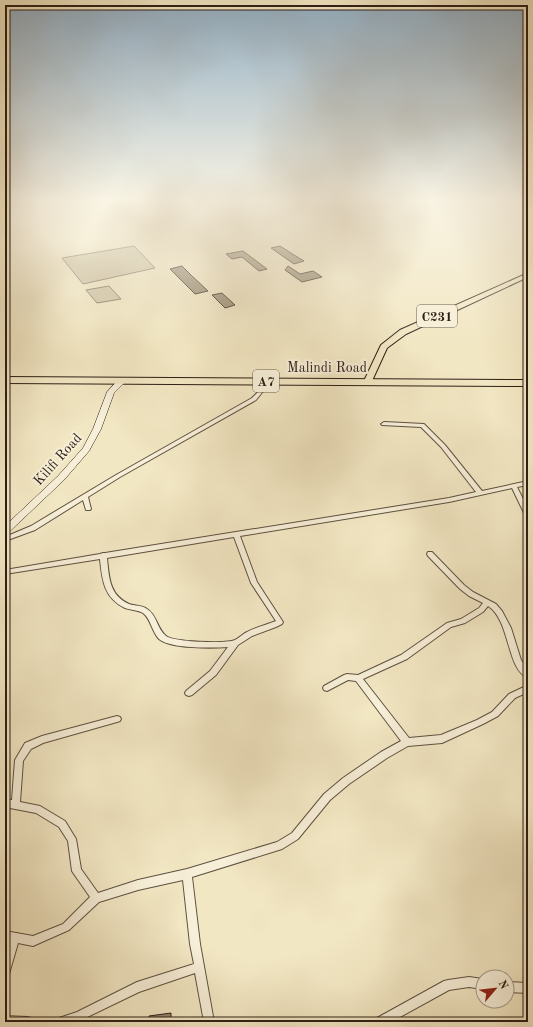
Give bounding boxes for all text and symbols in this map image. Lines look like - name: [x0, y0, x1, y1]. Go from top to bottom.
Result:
- road number: C231: [417, 305, 457, 327]
- street label: Malindi Road: [287, 361, 367, 375]
- road number: A7: [253, 370, 279, 392]
- street label: Kilifi Road: [31, 431, 85, 488]
- north arrow: [475, 969, 515, 1009]
- text: N: [496, 979, 510, 992]

